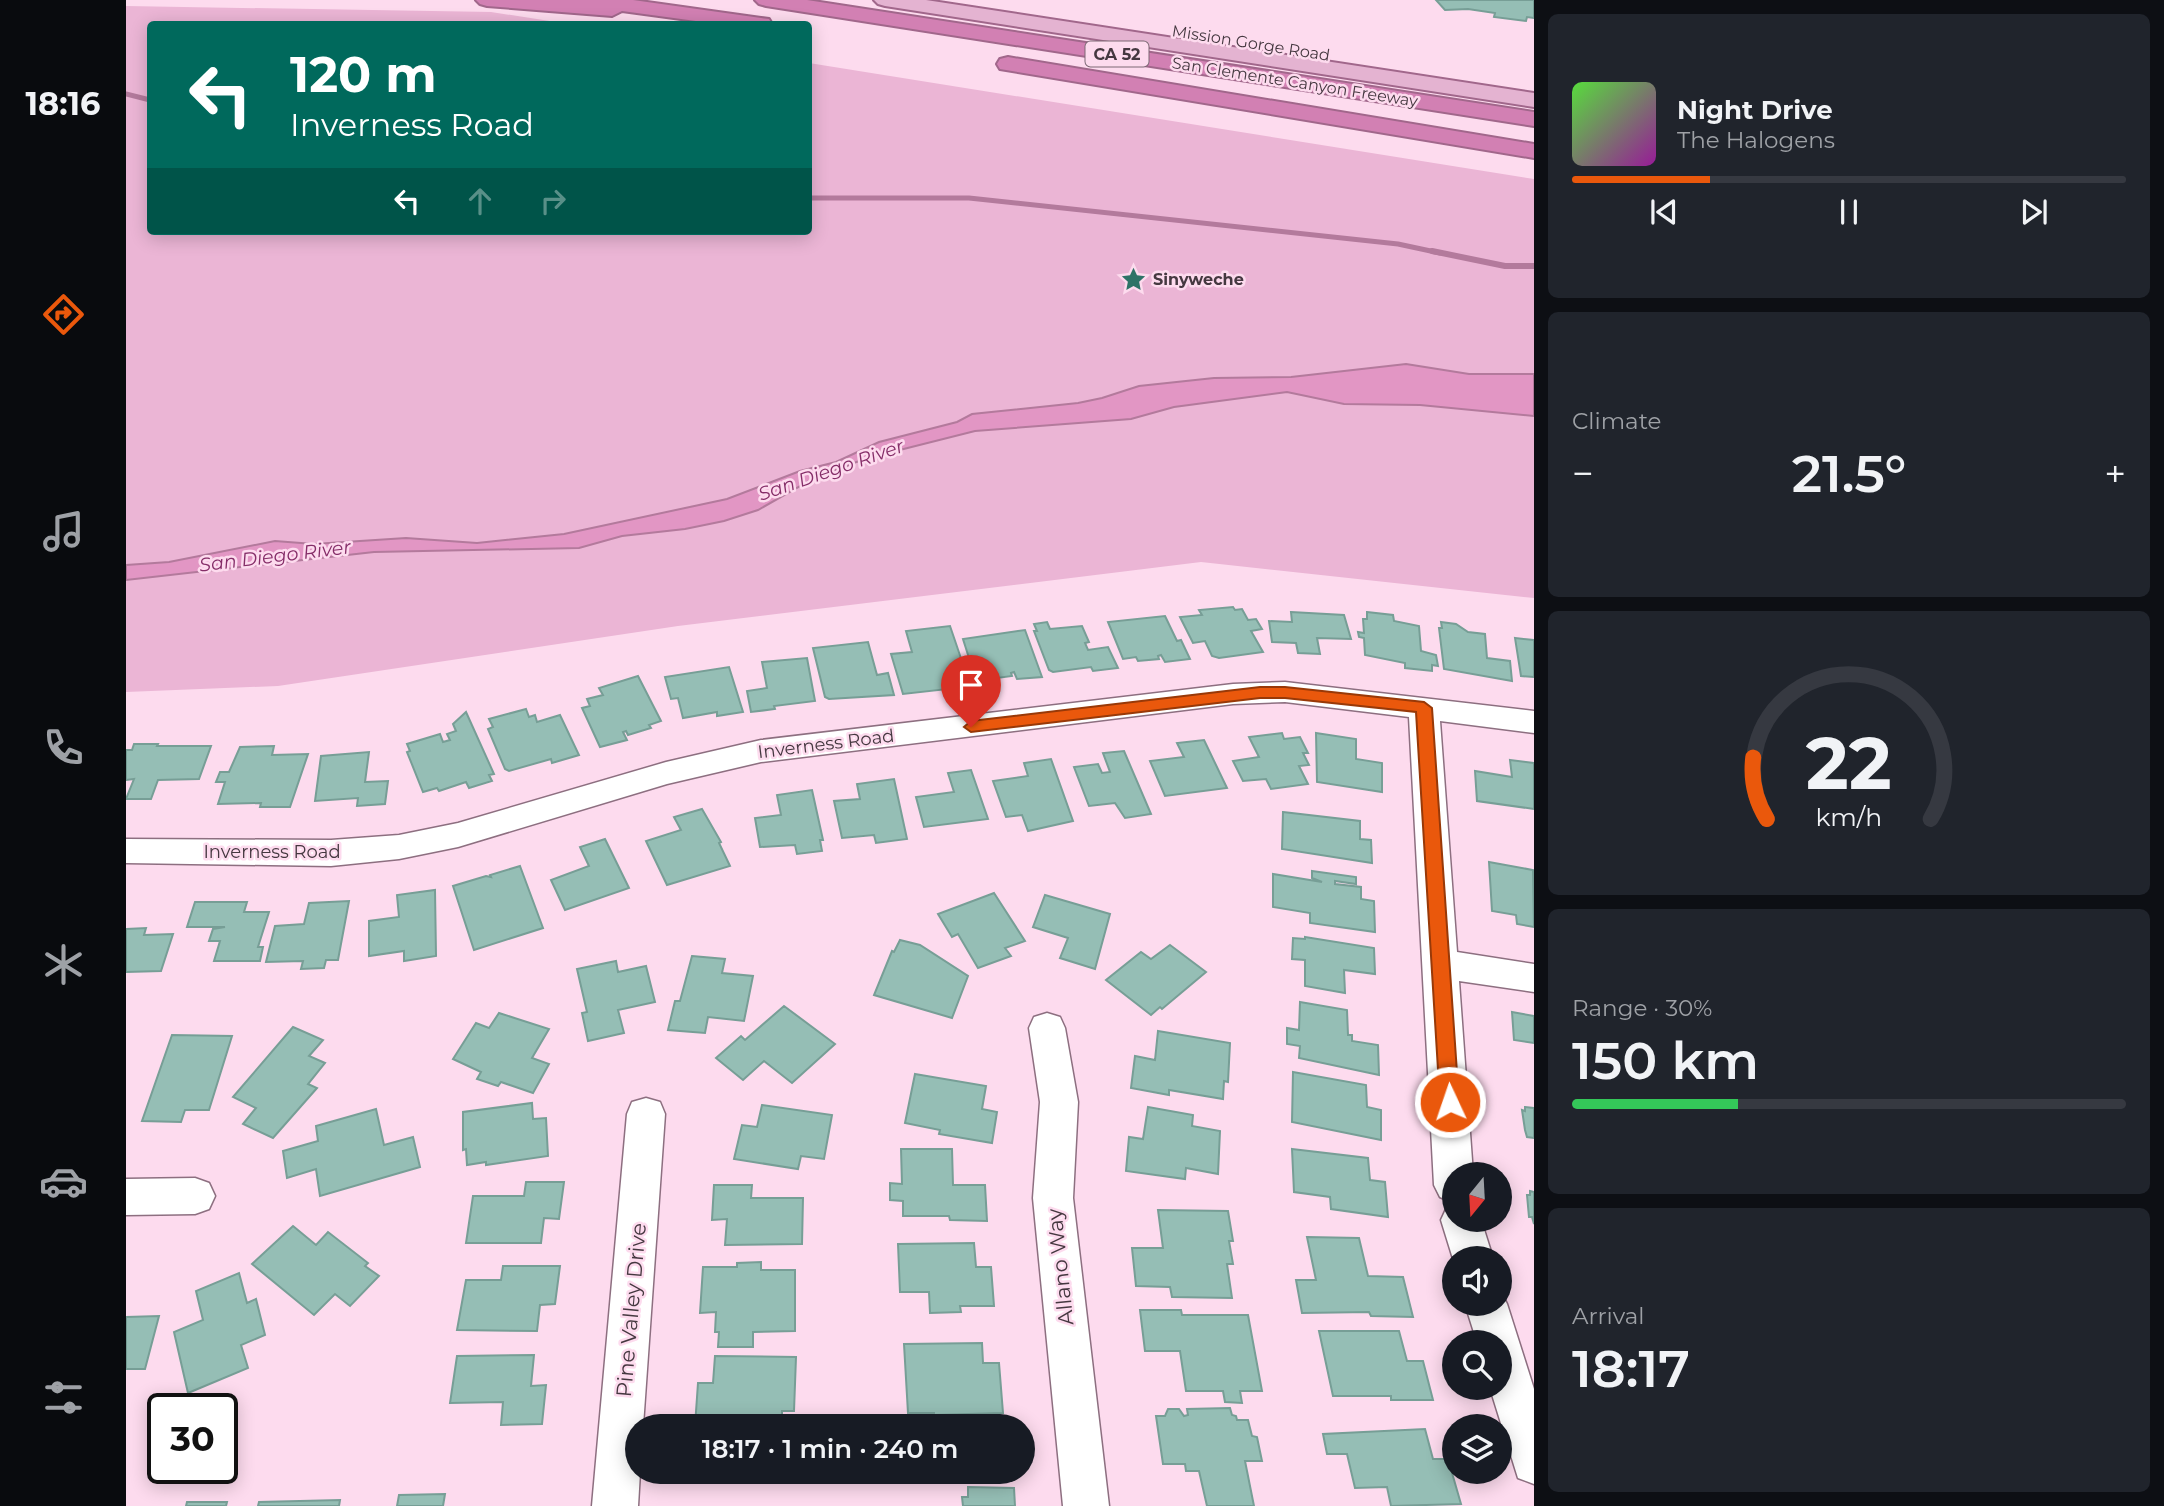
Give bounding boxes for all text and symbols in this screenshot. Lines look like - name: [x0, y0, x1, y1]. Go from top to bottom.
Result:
- street label: Mission Gorge Road: [1171, 21, 1331, 65]
- road number: CA 52: [1086, 42, 1149, 66]
- text: 120 m: [290, 45, 437, 104]
- icon: left: [175, 49, 266, 140]
- street label: San Clemente Canyon Freeway: [1171, 53, 1420, 111]
- text: 18:16: [26, 84, 100, 123]
- text: Night Drive: [1677, 94, 1833, 126]
- text: Inverness Road: [290, 105, 534, 144]
- text: The Halogens: [1677, 126, 1835, 154]
- icon: left: [388, 182, 426, 220]
- icon: ahead: [461, 182, 499, 220]
- icon: right: [534, 182, 572, 220]
- icon: previous: [1645, 193, 1683, 231]
- icon: pause: [1830, 193, 1868, 231]
- icon: next: [2015, 193, 2053, 231]
- place icon: Sinyweche: [1119, 265, 1147, 293]
- place label: Sinyweche: [1153, 270, 1244, 289]
- icon: directions: [39, 290, 88, 339]
- text: Climate: [1572, 407, 1661, 435]
- water label: San Diego River: [755, 434, 907, 506]
- text: 21.5°: [1792, 442, 1906, 505]
- text: −: [1572, 450, 1594, 497]
- text: +: [2104, 450, 2126, 497]
- icon: music: [39, 507, 88, 556]
- water label: San Diego River: [198, 535, 352, 577]
- pin: [941, 655, 1001, 727]
- icon: arrive: [952, 666, 990, 704]
- text: 22: [1806, 719, 1892, 807]
- icon: phone: [39, 723, 88, 772]
- street label: Inverness Road: [757, 725, 895, 763]
- text: km/h: [1816, 802, 1882, 832]
- street label: Inverness Road: [203, 841, 341, 863]
- icon: climate: [39, 940, 88, 989]
- text: Range · 30%: [1572, 994, 1712, 1022]
- text: 150 km: [1572, 1029, 1759, 1092]
- position arrow: [1413, 1065, 1487, 1139]
- icon: car: [39, 1157, 88, 1206]
- north arrow: [1442, 1162, 1512, 1232]
- map controls: [1442, 1162, 1512, 1484]
- street label: Allano Way: [1041, 1207, 1079, 1327]
- street label: Pine Valley Drive: [611, 1222, 651, 1398]
- button: sound: [1442, 1246, 1512, 1316]
- text: Arrival: [1572, 1302, 1645, 1330]
- button: search: [1442, 1330, 1512, 1400]
- text: 18:17: [1572, 1337, 1690, 1400]
- icon: filters: [39, 1373, 88, 1422]
- speed limit sign: 30: [147, 1393, 238, 1484]
- button: layers: [1442, 1414, 1512, 1484]
- text: 18:17 · 1 min · 240 m: [702, 1433, 958, 1465]

